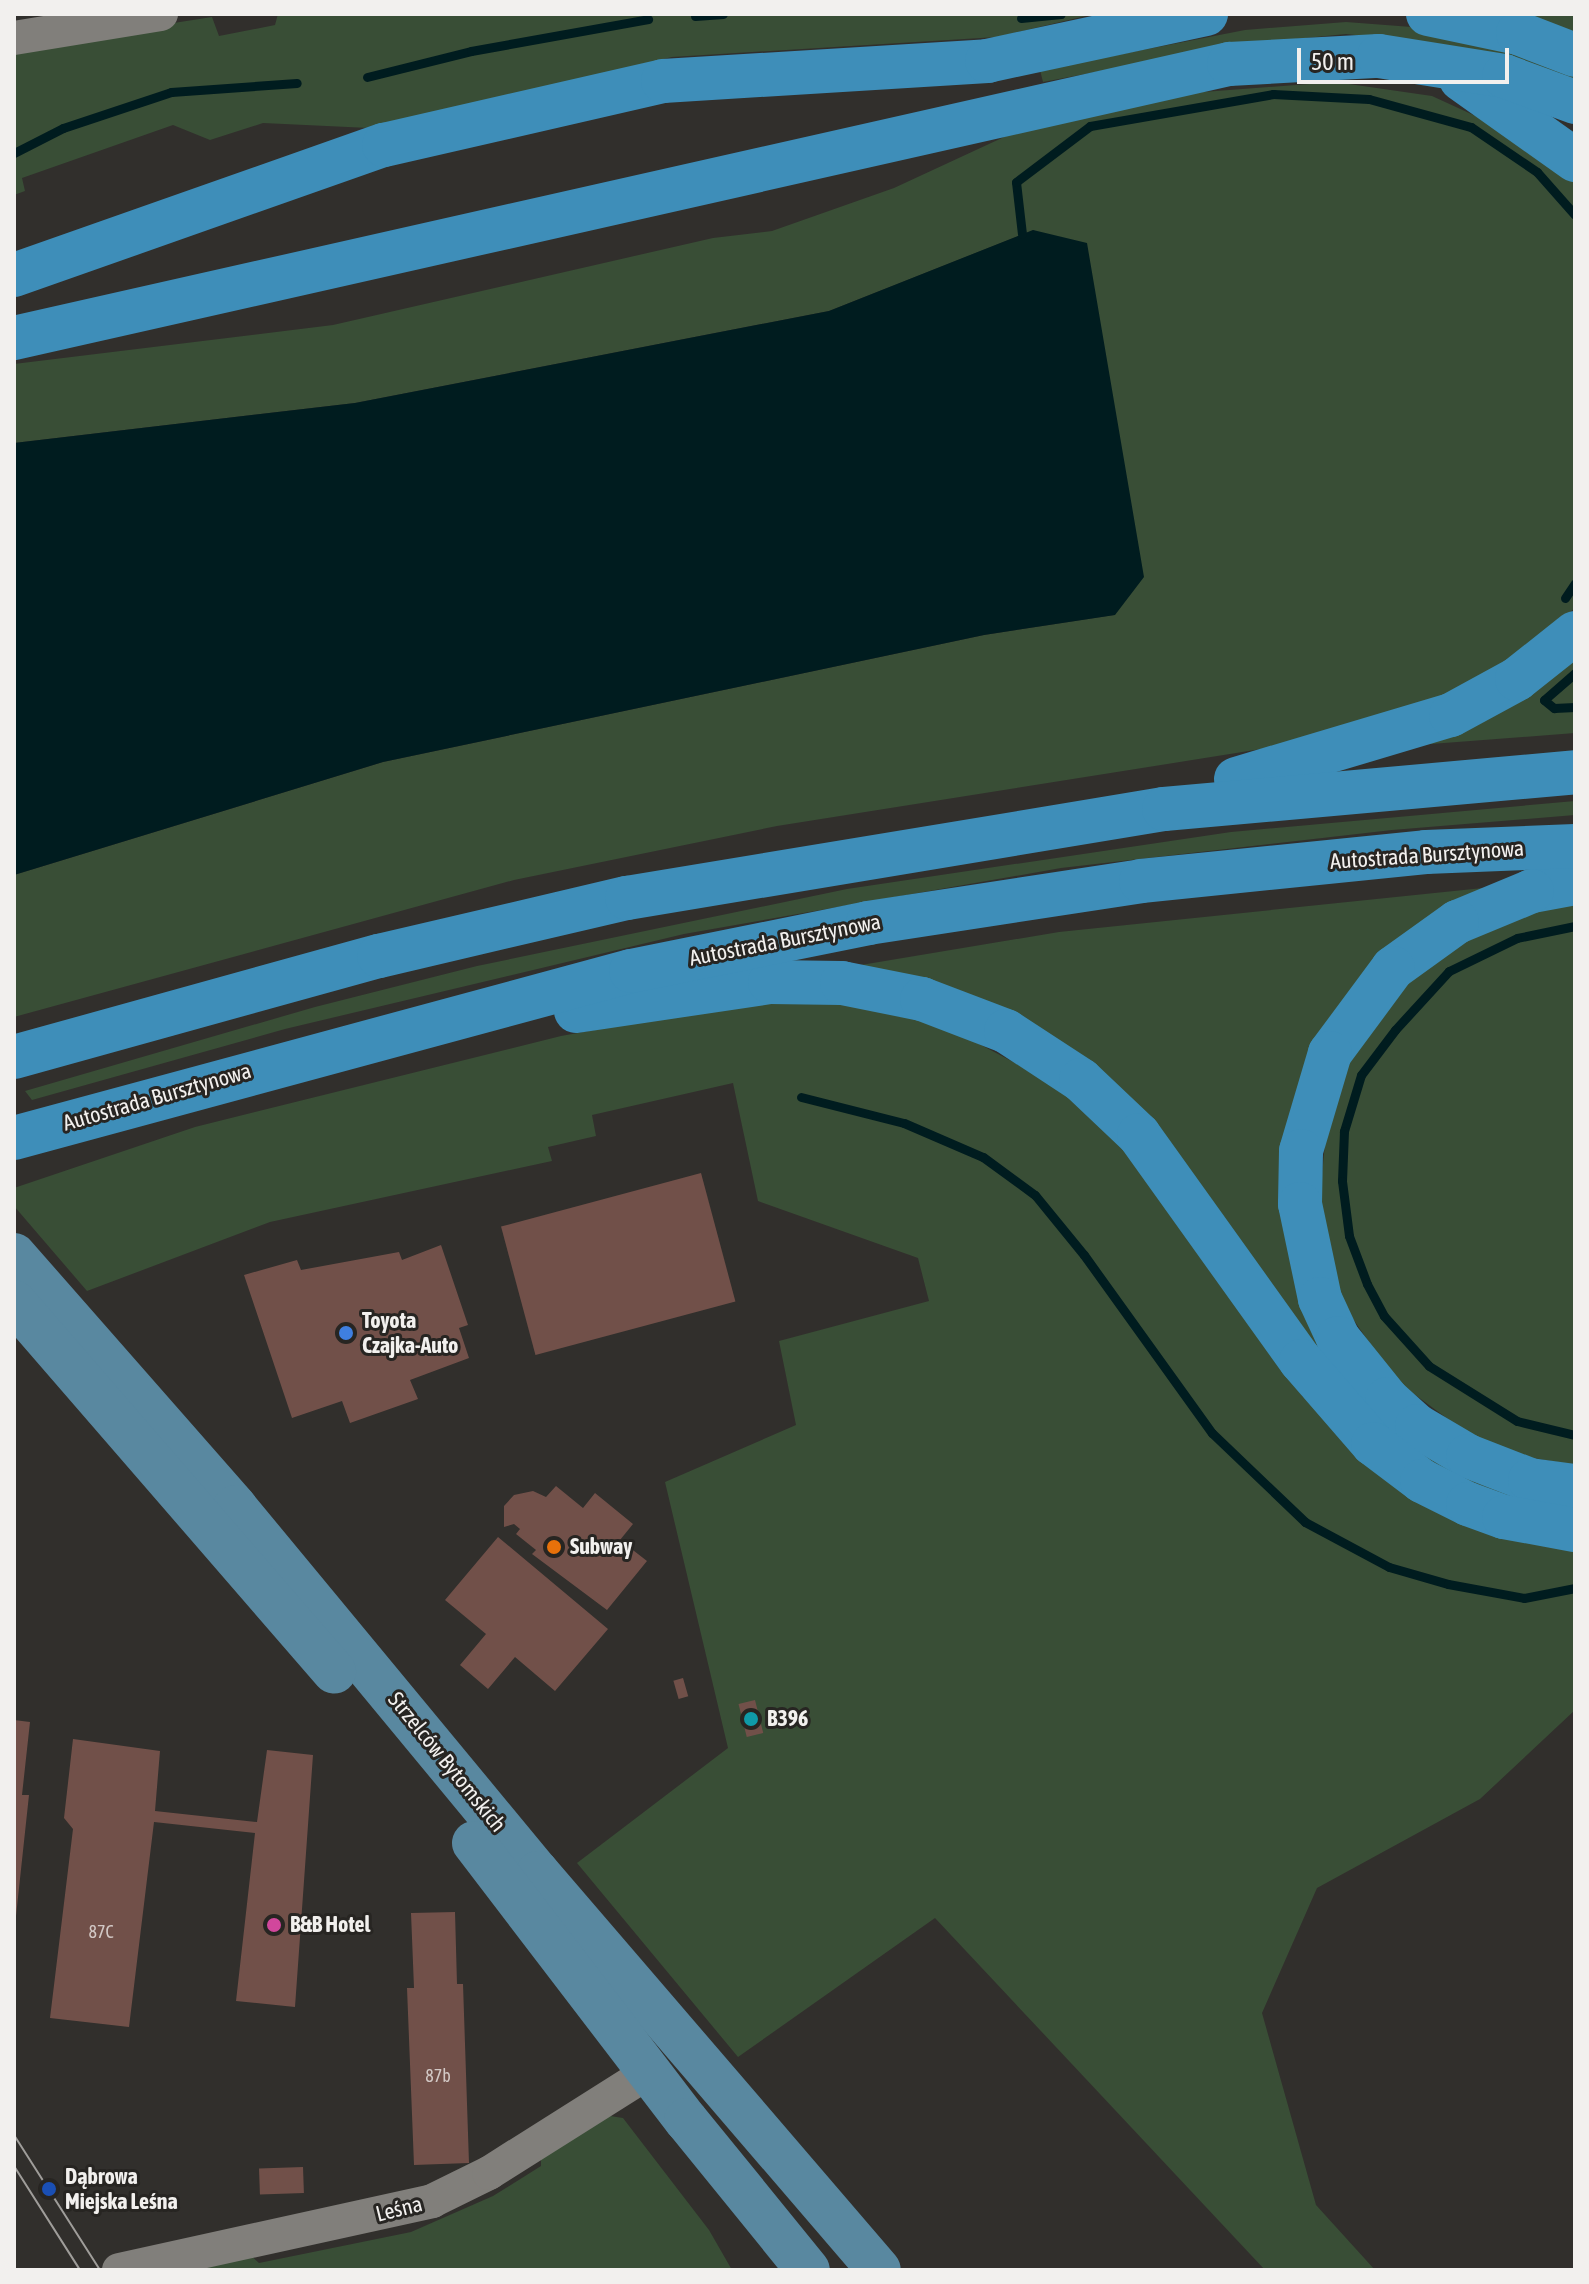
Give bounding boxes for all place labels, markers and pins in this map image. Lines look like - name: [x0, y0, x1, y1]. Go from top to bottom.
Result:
- place label: Toyota Czajka-Auto: [362, 1307, 458, 1358]
- marker: Toyota Czajka-Auto: [337, 1324, 355, 1342]
- place label: Subway: [570, 1534, 632, 1560]
- marker: Subway: [545, 1538, 563, 1556]
- place label: B396: [767, 1706, 808, 1732]
- marker: B396: [742, 1710, 760, 1728]
- place label: B&B Hotel: [290, 1912, 370, 1938]
- marker: B&B Hotel: [265, 1916, 283, 1934]
- place label: Dąbrowa Miejska Leśna: [65, 2163, 178, 2214]
- marker: Dąbrowa Miejska Leśna: [40, 2180, 58, 2198]

